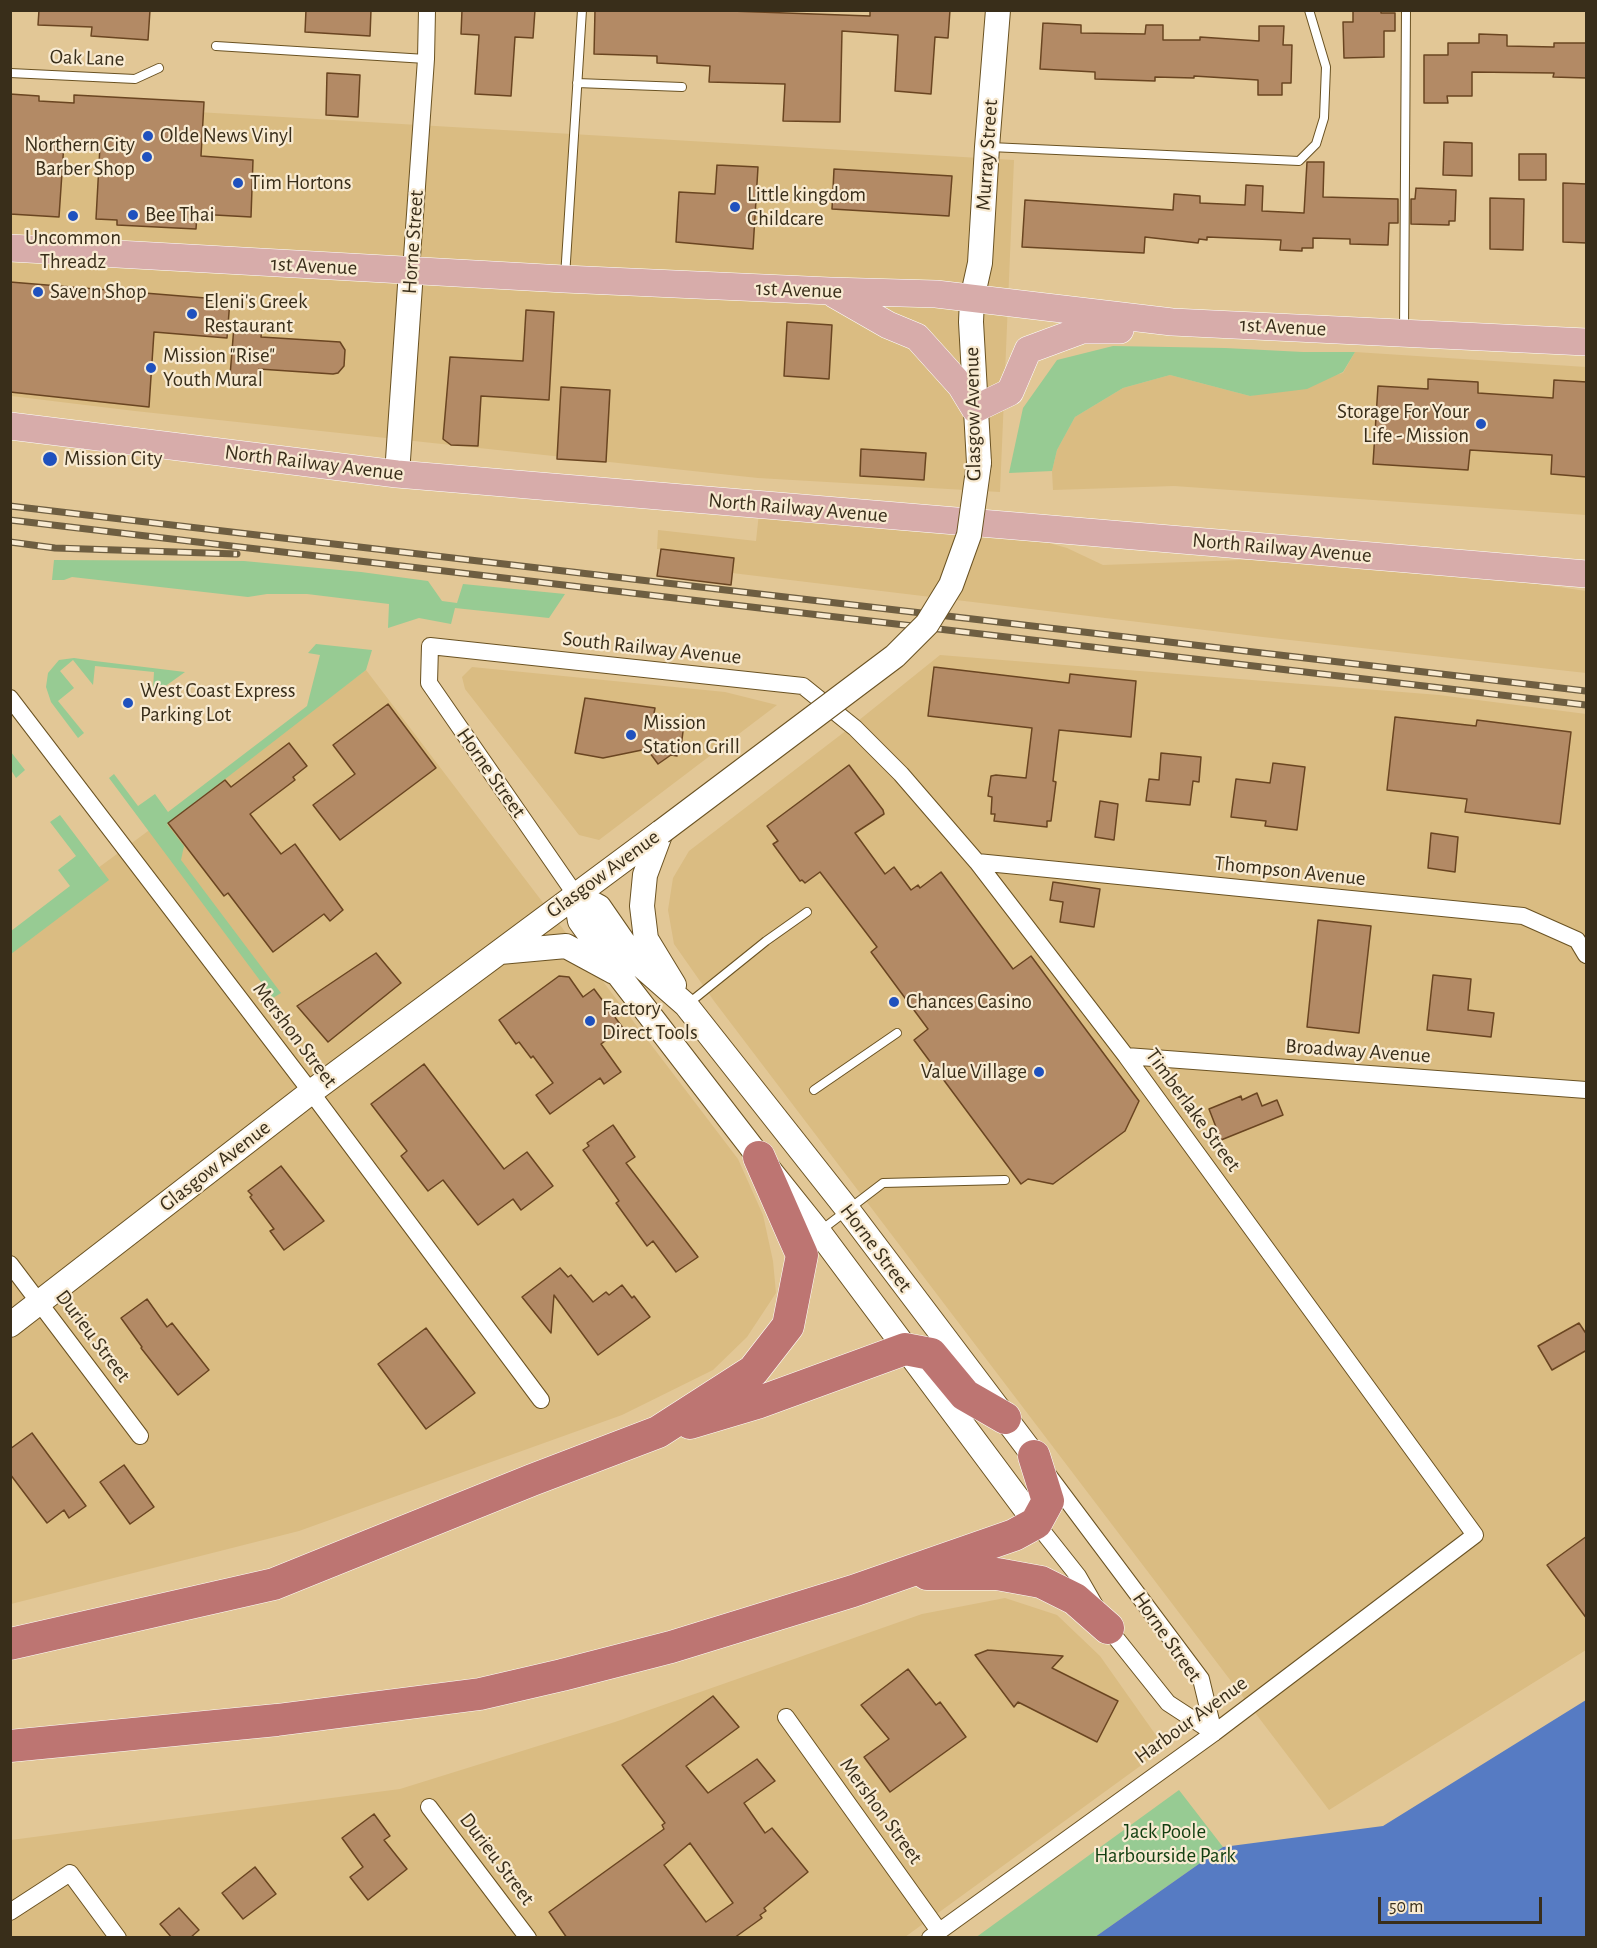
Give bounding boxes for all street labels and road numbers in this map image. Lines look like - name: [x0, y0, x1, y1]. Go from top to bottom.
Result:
- street label: Oak Lane: [49, 44, 125, 72]
- street label: Murray Street: [971, 99, 1003, 211]
- street label: Horne Street: [397, 189, 429, 295]
- street label: 1st Avenue: [270, 251, 358, 281]
- street label: 1st Avenue: [755, 276, 843, 304]
- street label: 1st Avenue: [1239, 312, 1327, 342]
- street label: Glasgow Avenue: [959, 347, 987, 481]
- street label: North Railway Avenue: [223, 440, 405, 486]
- street label: North Railway Avenue: [707, 488, 889, 528]
- street label: North Railway Avenue: [1191, 528, 1373, 568]
- street label: South Railway Avenue: [561, 626, 743, 670]
- street label: Horne Street: [451, 723, 531, 823]
- street label: Glasgow Avenue: [541, 824, 665, 924]
- street label: Thompson Avenue: [1213, 851, 1367, 891]
- street label: Mershon Street: [247, 977, 343, 1093]
- street label: Broadway Avenue: [1285, 1033, 1431, 1069]
- street label: Timberlake Street: [1140, 1043, 1246, 1177]
- street label: Glasgow Avenue: [154, 1115, 276, 1217]
- street label: Horne Street: [835, 1199, 917, 1297]
- street label: Durieu Street: [50, 1285, 136, 1387]
- street label: Horne Street: [1127, 1587, 1207, 1687]
- street label: Harbour Avenue: [1130, 1671, 1252, 1769]
- street label: Mershon Street: [834, 1753, 928, 1869]
- street label: Durieu Street: [454, 1808, 540, 1910]

